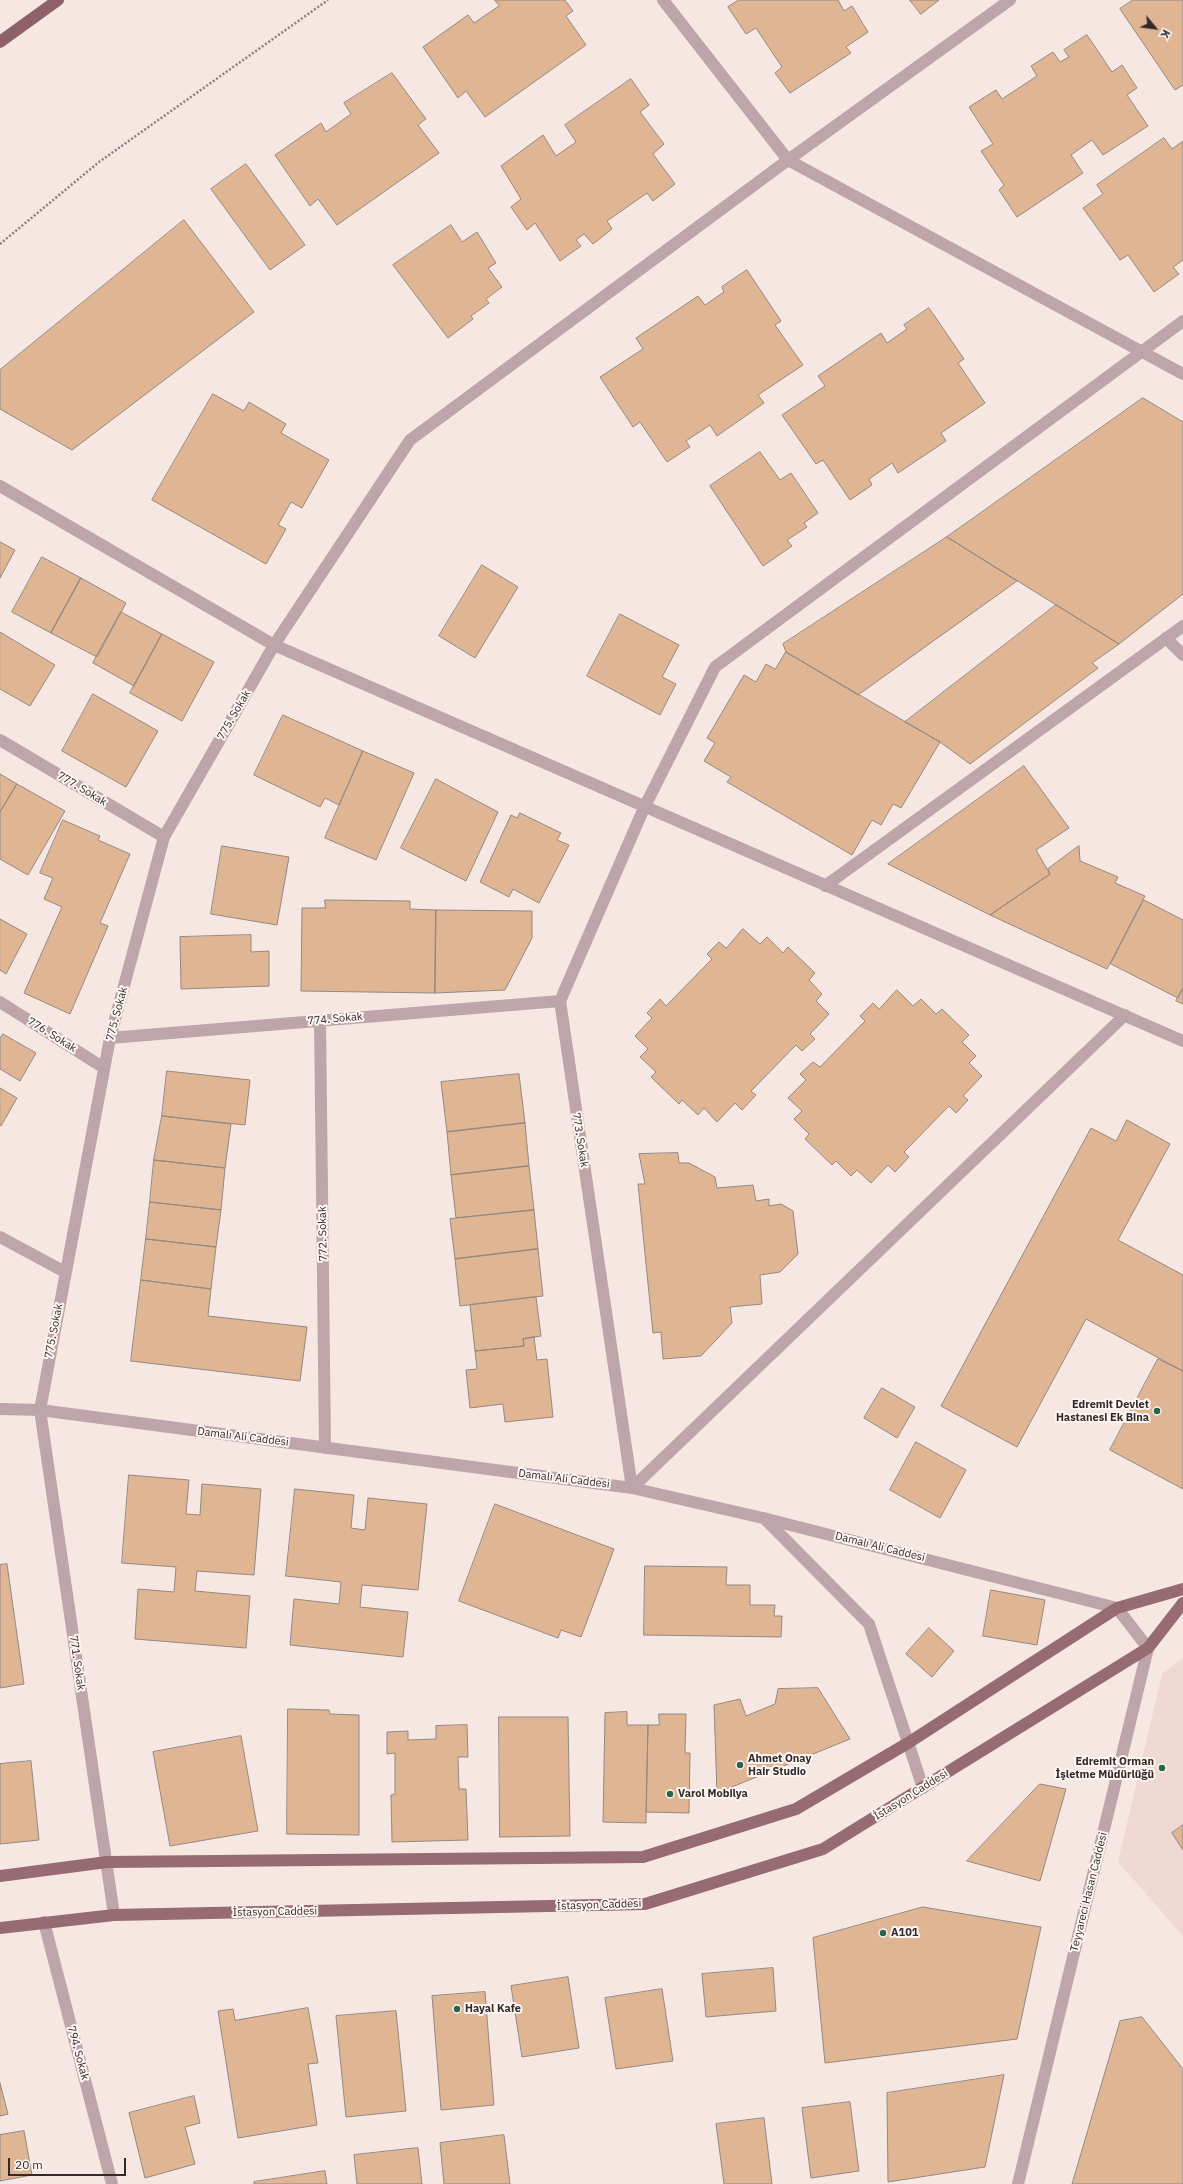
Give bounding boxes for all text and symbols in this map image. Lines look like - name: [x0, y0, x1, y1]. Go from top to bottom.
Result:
- north arrow: [1135, 8, 1175, 48]
- text: K: [1158, 27, 1173, 41]
- street label: 775. Sokak: [214, 688, 254, 742]
- street label: 777. Sokak: [55, 769, 109, 809]
- street label: 775. Sokak: [103, 986, 131, 1042]
- street label: 774. Sokak: [307, 1010, 363, 1028]
- street label: 776. Sokak: [25, 1015, 79, 1055]
- street label: 773. Sokak: [569, 1112, 591, 1168]
- street label: 772. Sokak: [316, 1206, 330, 1262]
- street label: 775. Sokak: [42, 1303, 66, 1359]
- place label: Edremit Devlet Hastanesi Ek Bina: [1056, 1398, 1149, 1424]
- marker: Edremit Devlet Hastanesi Ek Bina: [1152, 1406, 1162, 1416]
- street label: Damalı Ali Caddesi: [197, 1425, 289, 1449]
- street label: Damalı Ali Caddesi: [518, 1467, 610, 1491]
- street label: Damalı Ali Caddesi: [834, 1529, 926, 1565]
- street label: 771. Sokak: [67, 1635, 87, 1691]
- place label: Ahmet Onay Hair Studio: [748, 1752, 811, 1778]
- place label: Edremit Orman İşletme Müdürlüğü: [1056, 1755, 1154, 1781]
- marker: Ahmet Onay Hair Studio: [735, 1760, 745, 1770]
- marker: Edremit Orman İşletme Müdürlüğü: [1157, 1763, 1167, 1773]
- street label: İstasyon Caddesi: [872, 1767, 950, 1823]
- place label: Varol Mobilya: [678, 1787, 748, 1801]
- marker: Varol Mobilya: [665, 1789, 675, 1799]
- street label: Teyyareci Hasan Caddesi: [1068, 1831, 1110, 1953]
- street label: İstasyon Caddesi: [556, 1897, 642, 1913]
- street label: İstasyon Caddesi: [233, 1905, 317, 1919]
- place label: A101: [891, 1926, 918, 1940]
- marker: A101: [878, 1928, 888, 1938]
- place label: Hayal Kafe: [465, 2002, 521, 2016]
- marker: Hayal Kafe: [452, 2004, 462, 2014]
- street label: 794. Sokak: [64, 2025, 92, 2081]
- scale bar: [10, 2150, 128, 2176]
- text: 20 m: [15, 2157, 43, 2172]

